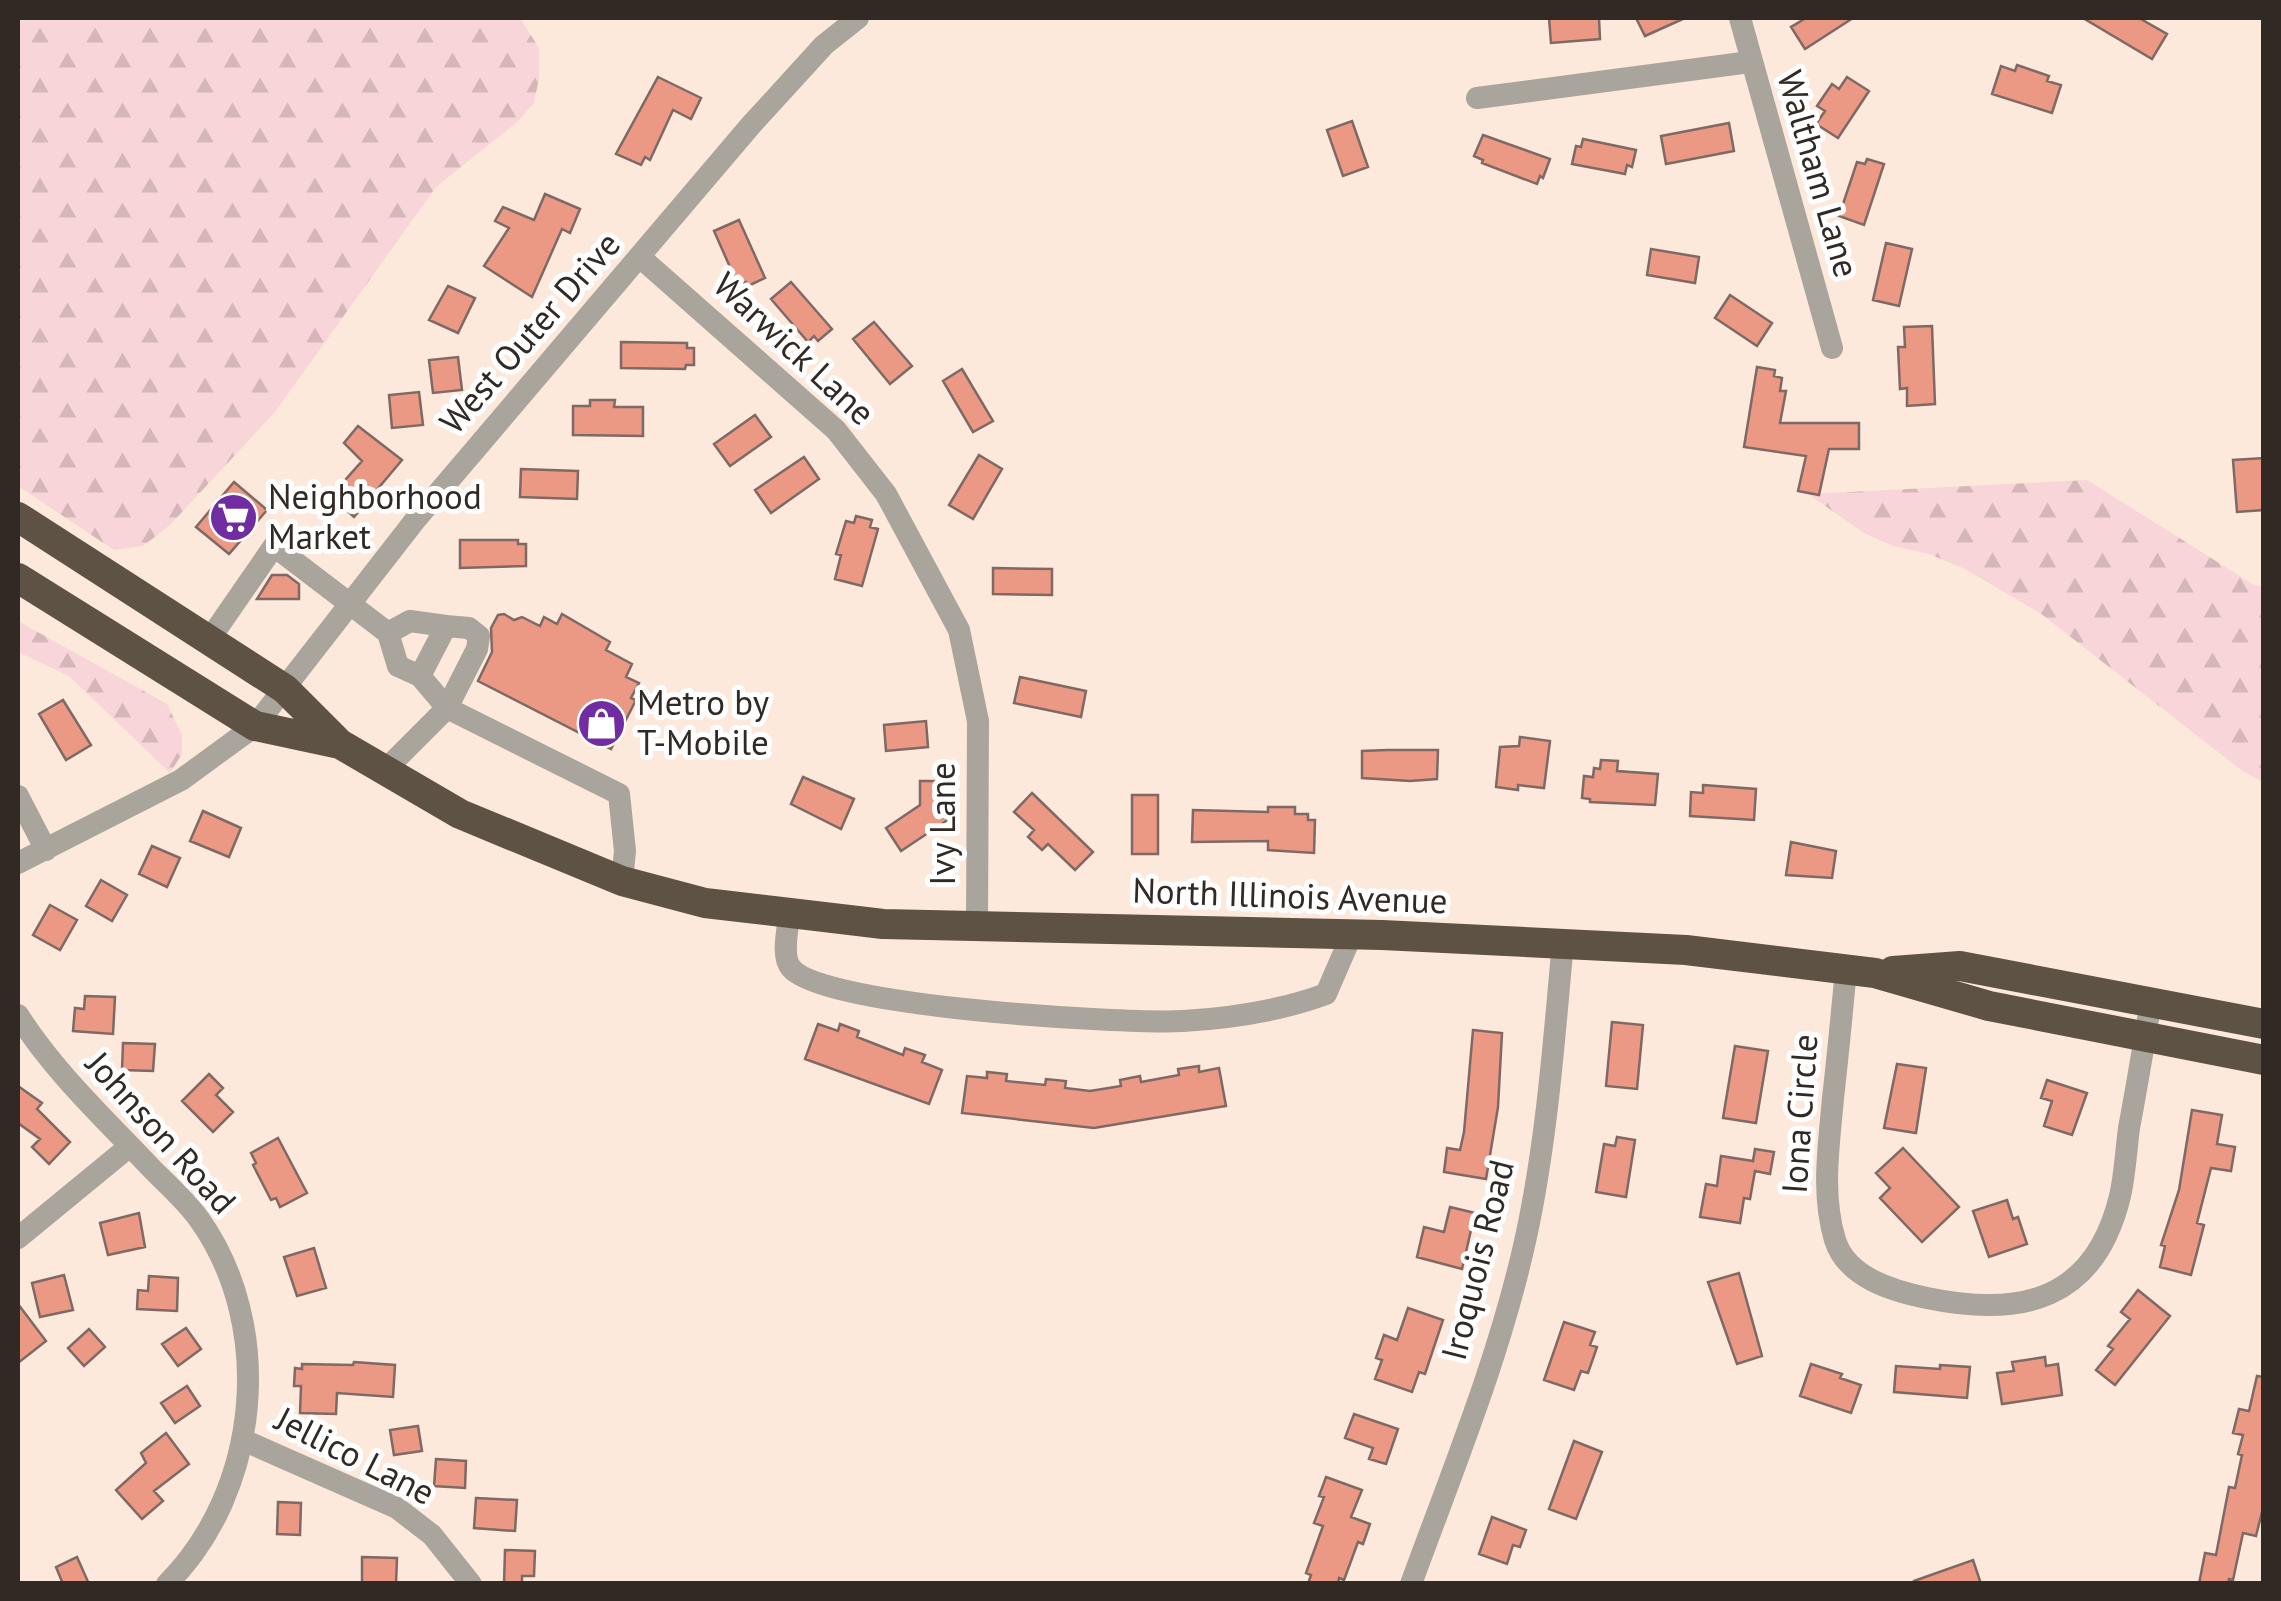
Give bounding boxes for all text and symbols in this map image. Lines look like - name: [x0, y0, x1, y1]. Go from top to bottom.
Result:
- street label: Waltham Lane: [1768, 65, 1870, 282]
- street label: West Outer Drive: [429, 222, 630, 443]
- street label: Warwick Lane: [704, 262, 885, 435]
- place label: Neighborhood Market: [268, 473, 482, 559]
- supermarket icon: Neighborhood Market: [207, 491, 259, 543]
- place label: Metro by T-Mobile: [637, 679, 769, 765]
- shop icon: Metro by T-Mobile: [576, 697, 628, 749]
- street label: Ivy Lane: [919, 762, 965, 886]
- street label: North Illinois Avenue: [1132, 867, 1448, 923]
- street label: Iona Circle: [1770, 1033, 1828, 1195]
- street label: Johnson Road: [75, 1040, 247, 1223]
- street label: Iroquois Road: [1430, 1155, 1524, 1365]
- street label: Jellico Lane: [266, 1395, 443, 1515]

